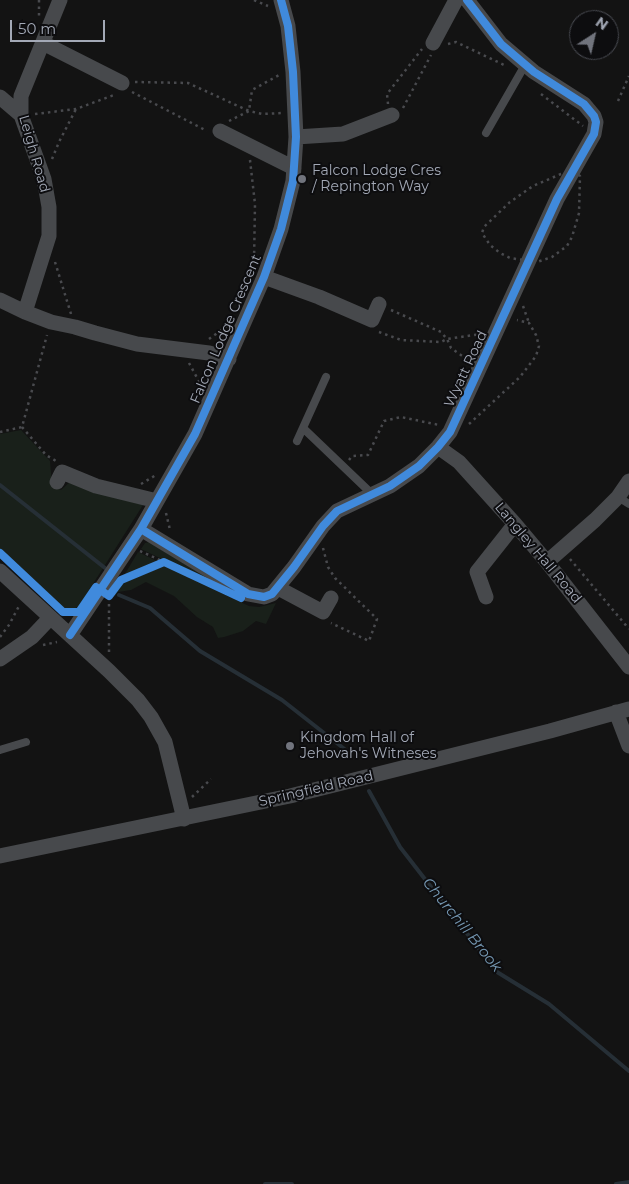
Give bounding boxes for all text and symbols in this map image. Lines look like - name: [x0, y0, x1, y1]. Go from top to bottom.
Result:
- scale bar: [12, 10, 108, 42]
- north arrow: [569, 10, 619, 60]
- text: N: [592, 13, 612, 34]
- text: 50 m: [18, 19, 56, 38]
- street label: Leigh Road: [15, 113, 53, 195]
- place label: Falcon Lodge Cres / Repington Way: [312, 163, 441, 196]
- marker: Falcon Lodge Cres / Repington Way: [296, 173, 308, 185]
- street label: Falcon Lodge Crescent: [187, 252, 265, 406]
- street label: Wyatt Road: [441, 328, 491, 410]
- street label: Langley Hall Road: [491, 499, 585, 607]
- place label: Kingdom Hall of Jehovah's Witneses: [300, 730, 437, 762]
- marker: Kingdom Hall of Jehovah's Witneses: [284, 740, 296, 752]
- street label: Springfield Road: [257, 768, 375, 810]
- water label: Churchill Brook: [418, 874, 506, 976]

